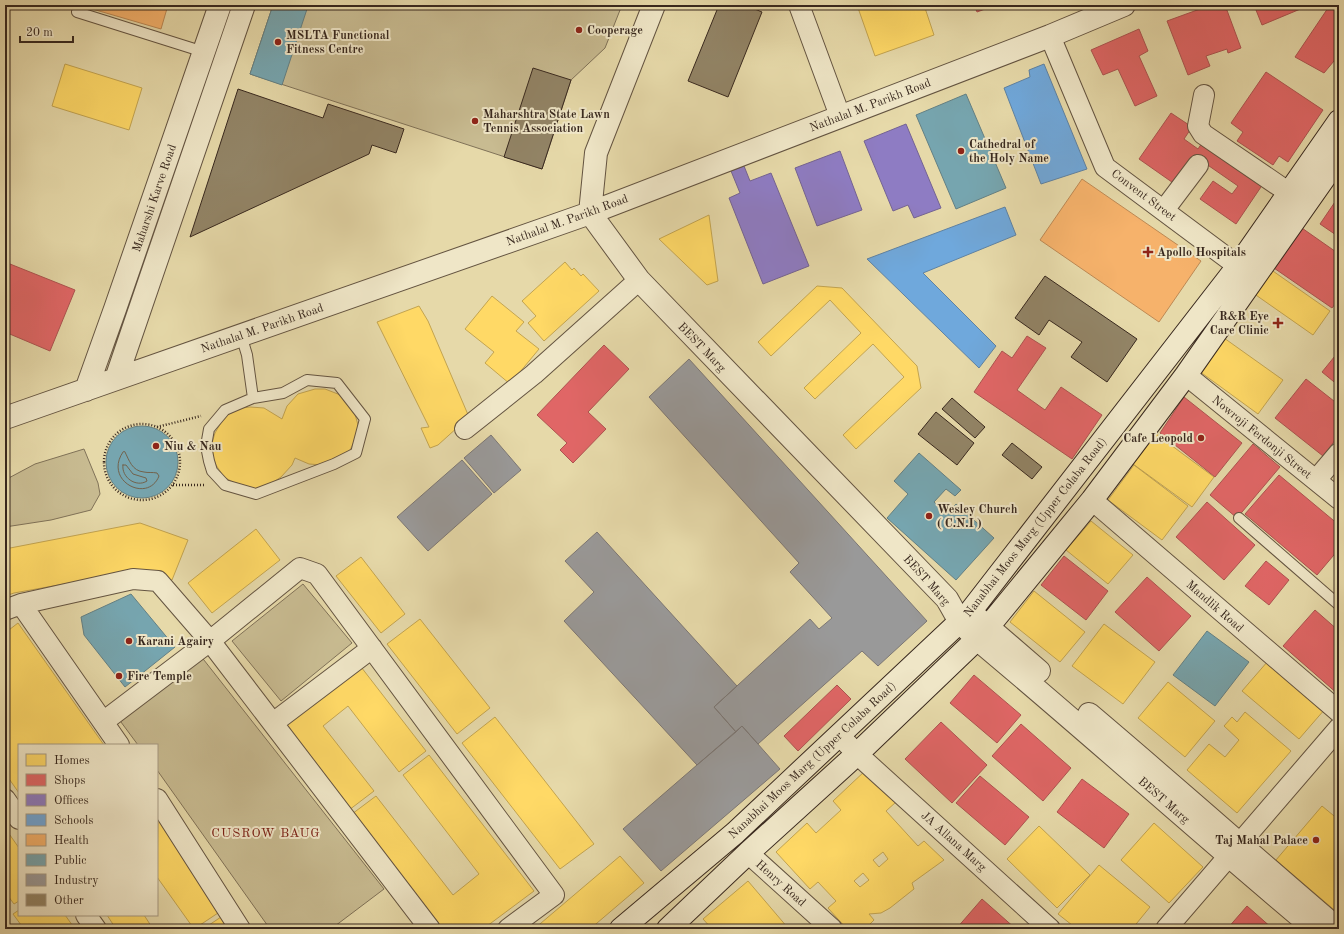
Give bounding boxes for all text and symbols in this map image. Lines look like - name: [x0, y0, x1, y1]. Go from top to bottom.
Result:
- scale bar: [20, 18, 73, 44]
- marker: Cooperage: [574, 25, 584, 35]
- place label: Cooperage: [587, 25, 643, 37]
- text: 20 m: [26, 27, 53, 39]
- place label: MSLTA Functional Fitness Centre: [286, 30, 390, 56]
- marker: MSLTA Functional Fitness Centre: [273, 37, 283, 47]
- street label: Nathalal M. Parikh Road: [808, 77, 933, 135]
- place label: Maharshtra State Lawn Tennis Association: [483, 109, 610, 135]
- marker: Maharshtra State Lawn Tennis Association: [470, 116, 480, 126]
- place label: Cathedral of the Holy Name: [969, 139, 1049, 165]
- street label: Maharshi Karve Road: [131, 143, 179, 254]
- marker: Cathedral of the Holy Name: [956, 146, 966, 156]
- street label: Convent Street: [1109, 168, 1178, 224]
- street label: Nathalal M. Parikh Road: [505, 193, 630, 249]
- marker: Apollo Hospitals: [1142, 246, 1154, 258]
- place label: Apollo Hospitals: [1157, 247, 1246, 259]
- street label: Nathalal M. Parikh Road: [199, 302, 325, 356]
- place label: R&R Eye Care Clinic: [1210, 311, 1269, 337]
- marker: R&R Eye Care Clinic: [1272, 317, 1284, 329]
- street label: BEST Marg: [675, 321, 728, 375]
- street label: Nowroji Ferdonji Street: [1209, 394, 1313, 482]
- place label: Cafe Leopold: [1123, 433, 1194, 445]
- marker: Cafe Leopold: [1196, 433, 1206, 443]
- street label: Nanabhai Moos Marg (Upper Colaba Road): [961, 435, 1109, 620]
- marker: Niu & Nau: [151, 441, 161, 451]
- place label: Niu & Nau: [164, 441, 222, 453]
- place label: Wesley Church ( C.N.I ): [937, 504, 1018, 530]
- marker: Wesley Church ( C.N.I ): [924, 511, 934, 521]
- street label: BEST Marg: [901, 553, 952, 609]
- street label: Mandlik Road: [1183, 579, 1245, 635]
- marker: Karani Agairy: [124, 636, 134, 646]
- place label: Karani Agairy: [137, 636, 214, 648]
- marker: Fire Temple: [114, 671, 124, 681]
- place label: Fire Temple: [127, 671, 192, 683]
- street label: Nanabhai Moos Marg (Upper Colaba Road): [726, 679, 899, 841]
- legend: [18, 744, 158, 916]
- text: Homes: [54, 755, 90, 767]
- text: Shops: [54, 775, 85, 787]
- street label: BEST Marg: [1136, 775, 1192, 826]
- text: Offices: [54, 795, 89, 807]
- street label: JA Allana Marg: [918, 810, 989, 874]
- text: Schools: [54, 815, 94, 827]
- district label: CUSROW BAUG: [211, 827, 321, 840]
- text: Health: [54, 835, 89, 847]
- place label: Taj Mahal Palace: [1215, 835, 1308, 847]
- marker: Taj Mahal Palace: [1311, 835, 1321, 845]
- text: Public: [54, 855, 86, 867]
- street label: Henry Road: [753, 858, 808, 909]
- text: Industry: [54, 875, 99, 887]
- text: Other: [54, 895, 84, 907]

